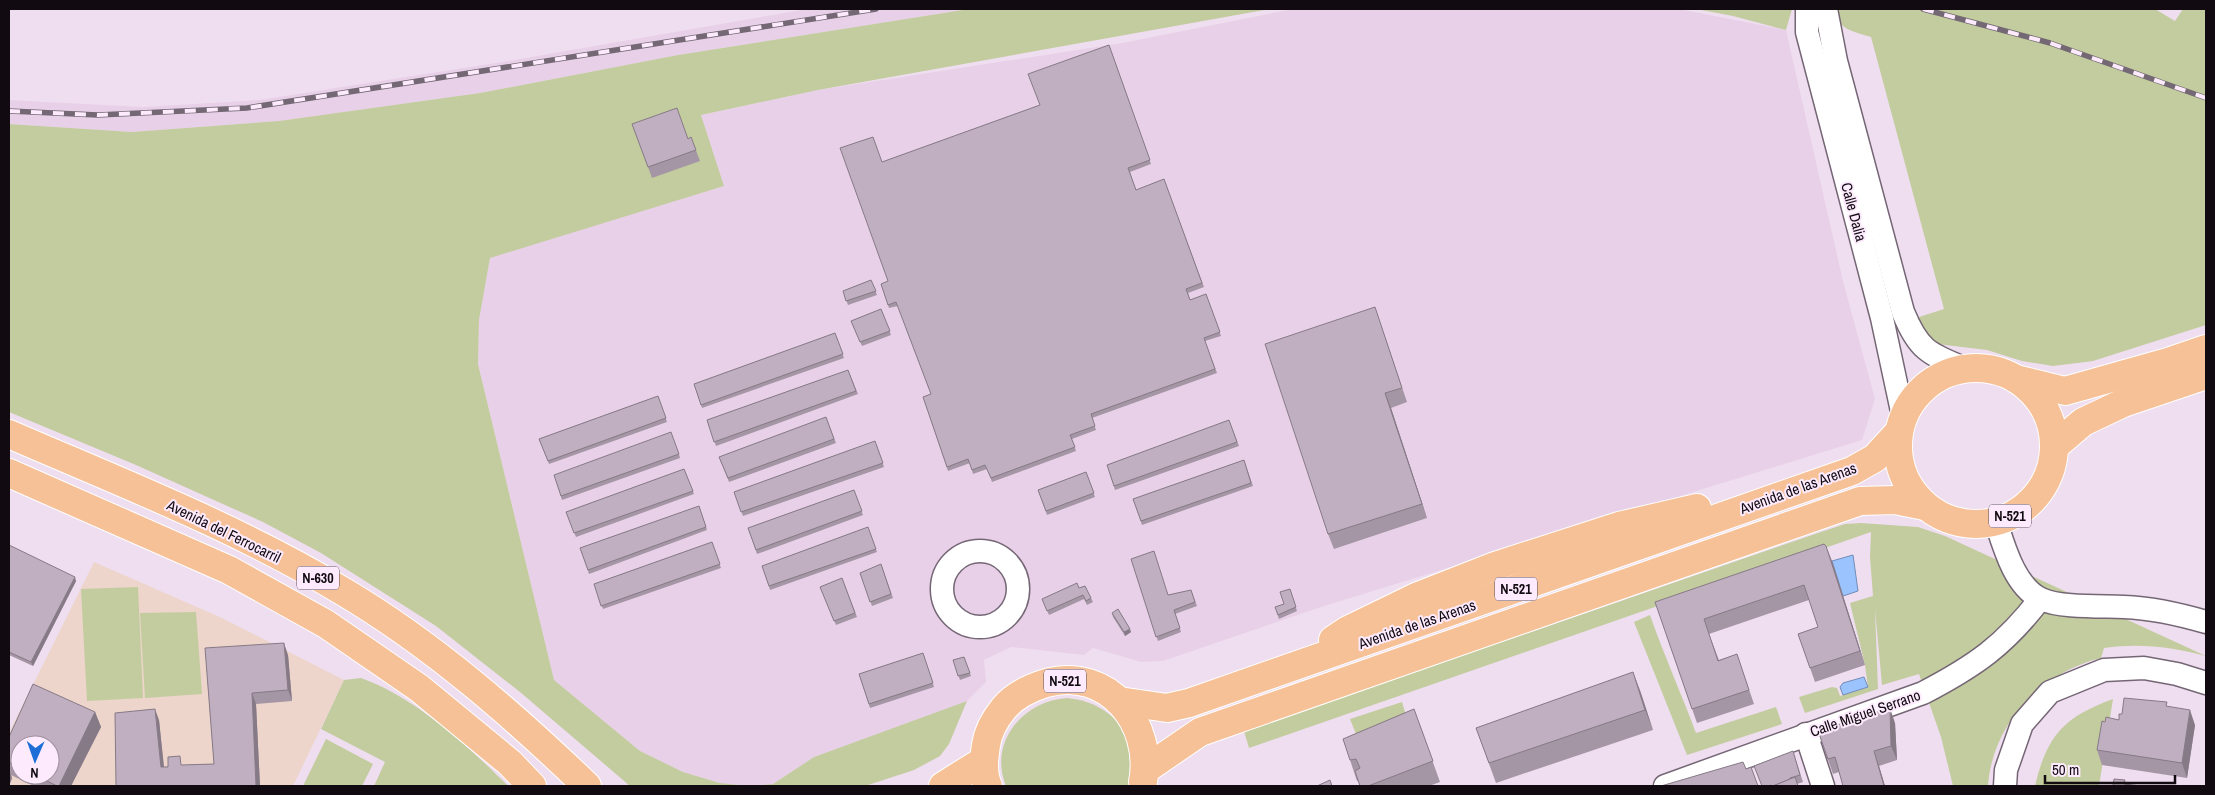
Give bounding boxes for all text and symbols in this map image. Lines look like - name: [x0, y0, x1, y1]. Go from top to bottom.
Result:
- street label: Calle Dalia: [1836, 180, 1872, 244]
- street label: Avenida de las Arenas: [1736, 457, 1859, 519]
- street label: Avenida del Ferrocarril: [163, 494, 284, 568]
- road number: N-521: [1989, 504, 2031, 528]
- road number: N-630: [297, 566, 339, 590]
- road number: N-521: [1495, 578, 1537, 600]
- street label: Avenida de las Arenas: [1355, 594, 1479, 654]
- road number: N-521: [1044, 669, 1086, 692]
- street label: Calle Miguel Serrano: [1807, 684, 1923, 742]
- north arrow: [10, 735, 60, 785]
- scale bar: [2045, 752, 2175, 784]
- text: 50 m: [2052, 759, 2079, 780]
- text: N: [30, 764, 39, 782]

